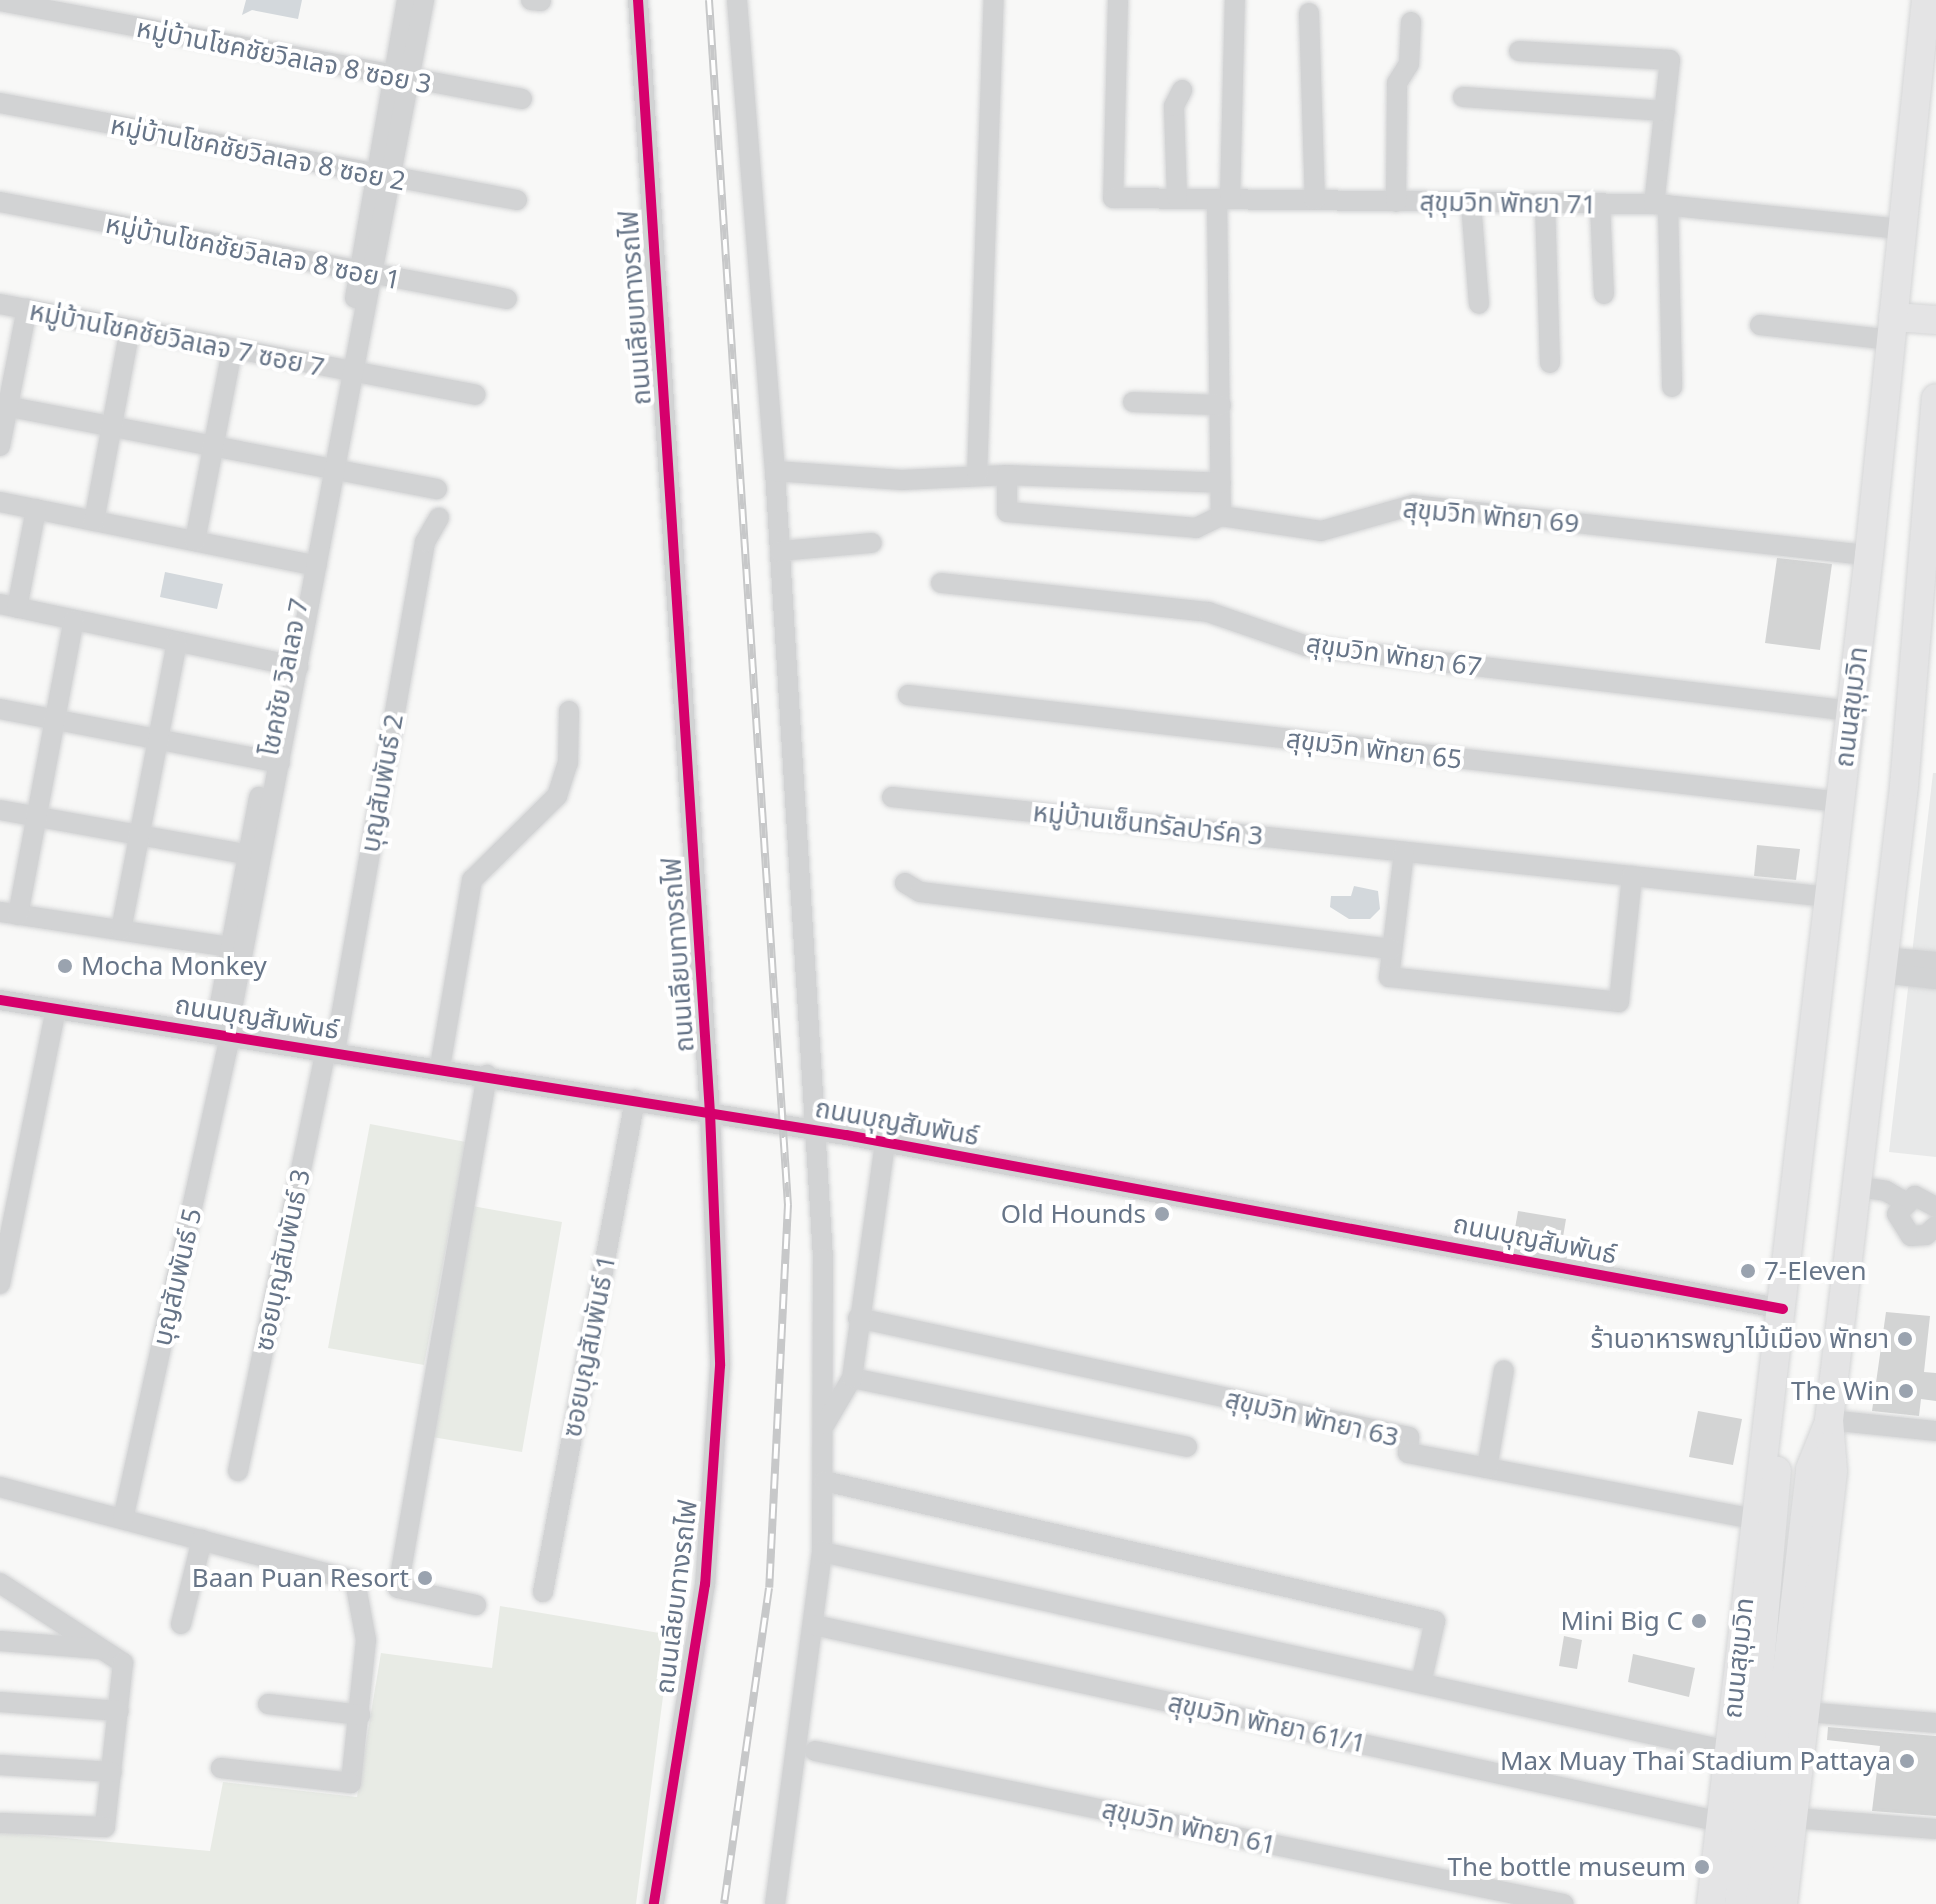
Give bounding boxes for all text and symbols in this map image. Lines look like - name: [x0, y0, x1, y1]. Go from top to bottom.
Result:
- street label: หมู่บ้านโชคชัยวิลเลจ 8 ซอย 3: [134, 12, 434, 100]
- street label: หมู่บ้านโชคชัยวิลเลจ 8 ซอย 2: [108, 109, 408, 197]
- street label: สุขุมวิท พัทยา 71: [1419, 186, 1597, 220]
- street label: หมู่บ้านโชคชัยวิลเลจ 8 ซอย 1: [103, 208, 403, 296]
- street label: ถนนเลียบทางรถไฟ: [613, 210, 657, 406]
- street label: หมู่บ้านโชคชัยวิลเลจ 7 ซอย 7: [27, 295, 327, 383]
- street label: สุขุมวิท พัทยา 69: [1402, 493, 1580, 539]
- street label: โชคชัย วิลเลจ 7: [253, 596, 315, 758]
- street label: สุขุมวิท พัทยา 67: [1304, 627, 1484, 683]
- street label: ถนนสุขุมวิท: [1828, 645, 1874, 769]
- street label: บุญสัมพันธ์ 2: [354, 711, 410, 855]
- street label: สุขุมวิท พัทยา 65: [1284, 723, 1464, 775]
- street label: หมู่บ้านเซ็นทรัลปาร์ค 3: [1031, 796, 1265, 852]
- street label: ถนนเลียบทางรถไฟ: [656, 857, 700, 1053]
- place label: Mocha Monkey: [81, 950, 267, 982]
- marker: Mocha Monkey: [56, 957, 74, 975]
- street label: ถนนบุญสัมพันธ์: [173, 989, 341, 1045]
- street label: ถนนบุญสัมพันธ์: [813, 1092, 981, 1152]
- street label: ซอยบุญสัมพันธ์ 3: [248, 1166, 316, 1354]
- place label: Old Hounds: [1001, 1198, 1146, 1230]
- street label: บุญสัมพันธ์ 5: [146, 1205, 208, 1349]
- marker: Old Hounds: [1153, 1205, 1171, 1223]
- street label: ถนนบุญสัมพันธ์: [1451, 1208, 1619, 1270]
- street label: ซอยบุญสัมพันธ์ 1: [556, 1252, 622, 1440]
- place label: 7-Eleven: [1764, 1255, 1866, 1287]
- marker: 7-Eleven: [1739, 1262, 1757, 1280]
- place label: ร้านอาหารพญาไม้เมือง พัทยา: [1591, 1323, 1889, 1355]
- marker: ร้านอาหารพญาไม้เมือง พัทยา: [1896, 1330, 1914, 1348]
- place label: The Win: [1791, 1375, 1890, 1407]
- marker: The Win: [1897, 1382, 1915, 1400]
- street label: สุขุมวิท พัทยา 63: [1222, 1383, 1402, 1453]
- street label: ถนนเลียบทางรถไฟ: [649, 1498, 703, 1696]
- place label: Baan Puan Resort: [192, 1562, 409, 1594]
- marker: Baan Puan Resort: [416, 1569, 434, 1587]
- street label: ถนนสุขุมวิท: [1716, 1596, 1760, 1720]
- place label: Mini Big C: [1560, 1605, 1683, 1637]
- marker: Mini Big C: [1690, 1612, 1708, 1630]
- street label: สุขุมวิท พัทยา 61/1: [1165, 1687, 1369, 1759]
- place label: Max Muay Thai Stadium Pattaya: [1500, 1745, 1891, 1777]
- marker: Max Muay Thai Stadium Pattaya: [1898, 1752, 1916, 1770]
- street label: สุขุมวิท พัทยา 61: [1099, 1793, 1279, 1861]
- place label: The bottle museum: [1448, 1851, 1686, 1883]
- marker: The bottle museum: [1693, 1858, 1711, 1876]

